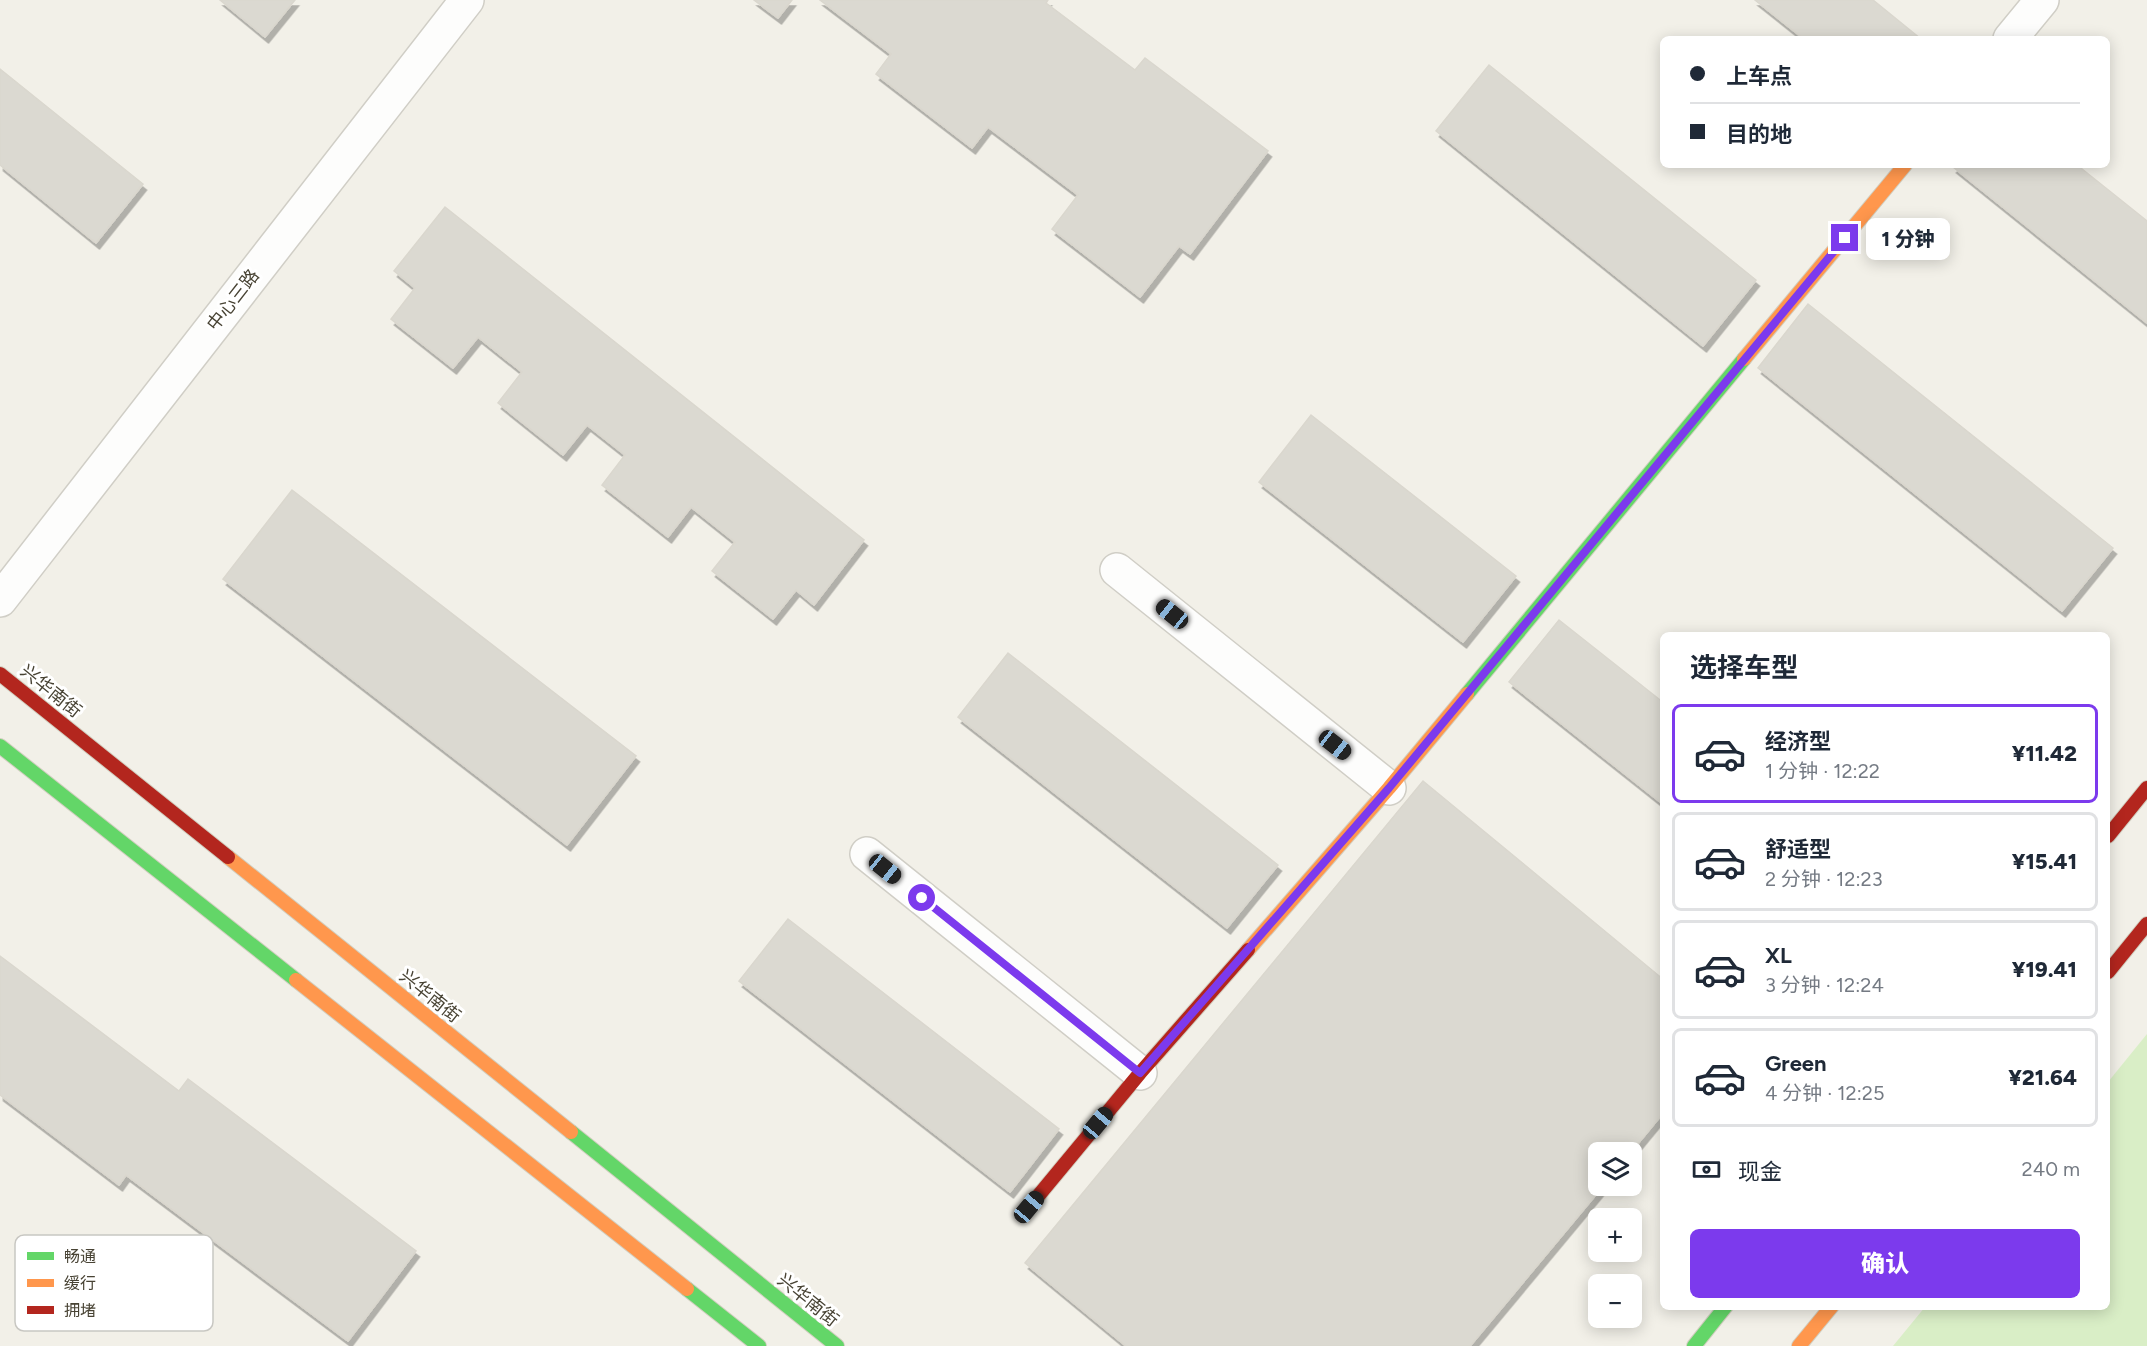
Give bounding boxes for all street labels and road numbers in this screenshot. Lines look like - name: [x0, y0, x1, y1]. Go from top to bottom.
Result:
- street label: 中心三路: [202, 265, 264, 335]
- street label: 兴华南街: [16, 660, 86, 722]
- street label: 兴华南街: [395, 965, 465, 1027]
- street label: 兴华南街: [773, 1269, 843, 1331]

